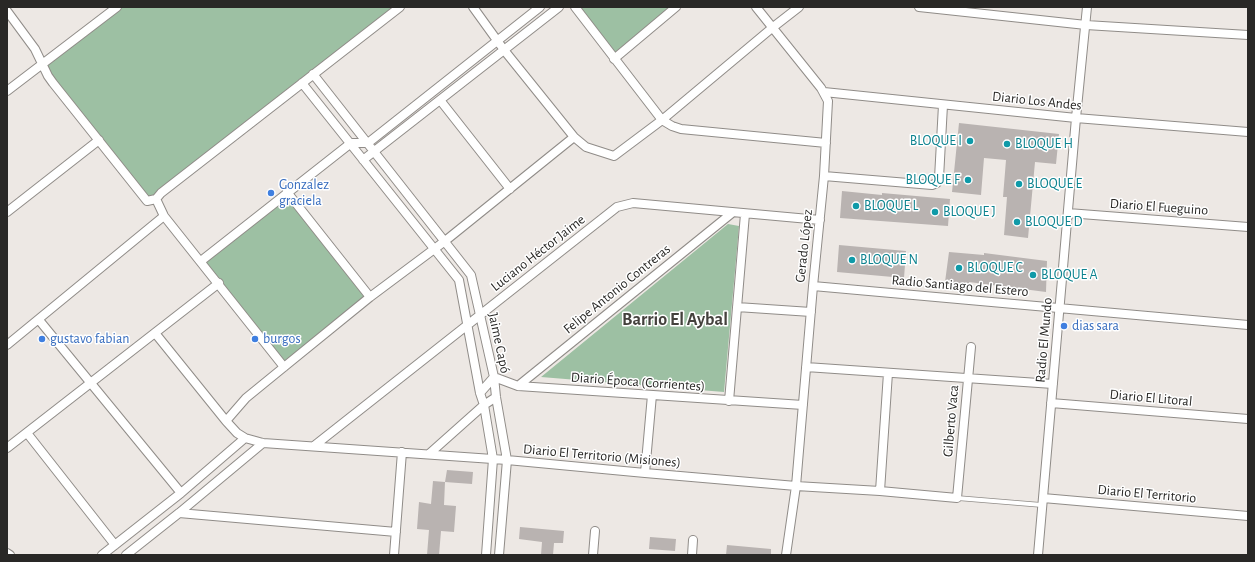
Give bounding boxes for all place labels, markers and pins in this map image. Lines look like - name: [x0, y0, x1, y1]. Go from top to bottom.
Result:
- place label: BLOQUE I: [910, 133, 962, 149]
- marker: BLOQUE I: [965, 136, 975, 146]
- place label: BLOQUE H: [1015, 136, 1073, 152]
- marker: BLOQUE H: [1002, 139, 1012, 149]
- place label: BLOQUE F: [905, 172, 960, 188]
- marker: BLOQUE F: [963, 175, 973, 185]
- place label: BLOQUE E: [1027, 176, 1082, 192]
- place label: Gonzalez graciela: [279, 177, 329, 210]
- marker: BLOQUE E: [1014, 179, 1024, 189]
- marker: Gonzalez graciela: [266, 188, 276, 198]
- place label: BLOQUE L: [864, 198, 918, 214]
- marker: BLOQUE L: [851, 201, 861, 211]
- place label: BLOQUE J: [943, 204, 996, 220]
- marker: BLOQUE J: [930, 207, 940, 217]
- place label: BLOQUE D: [1025, 214, 1083, 230]
- marker: BLOQUE D: [1012, 217, 1022, 227]
- place label: BLOQUE N: [860, 252, 918, 268]
- marker: BLOQUE N: [847, 255, 857, 265]
- place label: BLOQUE C: [967, 260, 1023, 276]
- marker: BLOQUE C: [954, 263, 964, 273]
- place label: BLOQUE A: [1041, 267, 1098, 283]
- marker: BLOQUE A: [1028, 270, 1038, 280]
- place label: dias sara: [1072, 318, 1119, 334]
- marker: dias sara: [1059, 321, 1069, 331]
- place label: gustavo fabian: [50, 331, 130, 347]
- place label: burgos: [263, 331, 301, 347]
- marker: gustavo fabian: [37, 334, 47, 344]
- marker: burgos: [250, 334, 260, 344]

